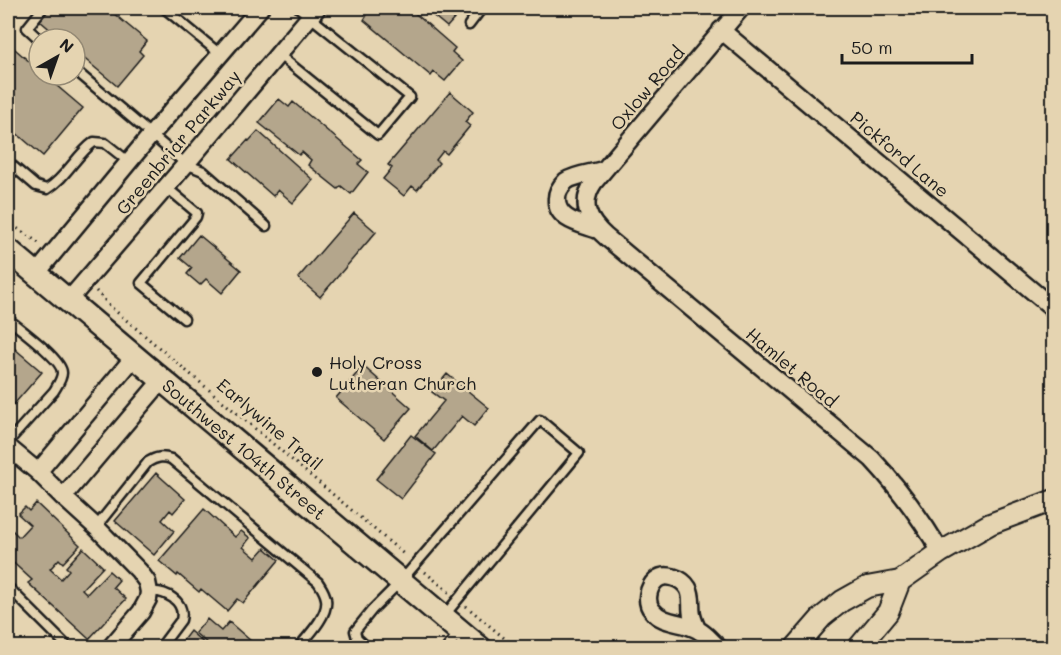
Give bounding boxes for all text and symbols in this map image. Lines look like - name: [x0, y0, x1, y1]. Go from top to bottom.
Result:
- north arrow: [27, 27, 87, 87]
- scale bar: [842, 27, 972, 65]
- text: N: [56, 33, 78, 57]
- text: 50 m: [851, 35, 893, 59]
- street label: Oxlow Road: [605, 41, 689, 135]
- street label: Greenbriar Parkway: [110, 65, 246, 219]
- street label: Pickford Lane: [845, 105, 955, 203]
- street label: Hamlet Road: [741, 322, 843, 412]
- place label: Holy Cross Lutheran Church: [329, 350, 476, 395]
- marker: Holy Cross Lutheran Church: [310, 365, 324, 379]
- street label: Southwest 104th Street: [157, 373, 331, 525]
- street label: Earlywine Trail: [212, 373, 328, 475]

